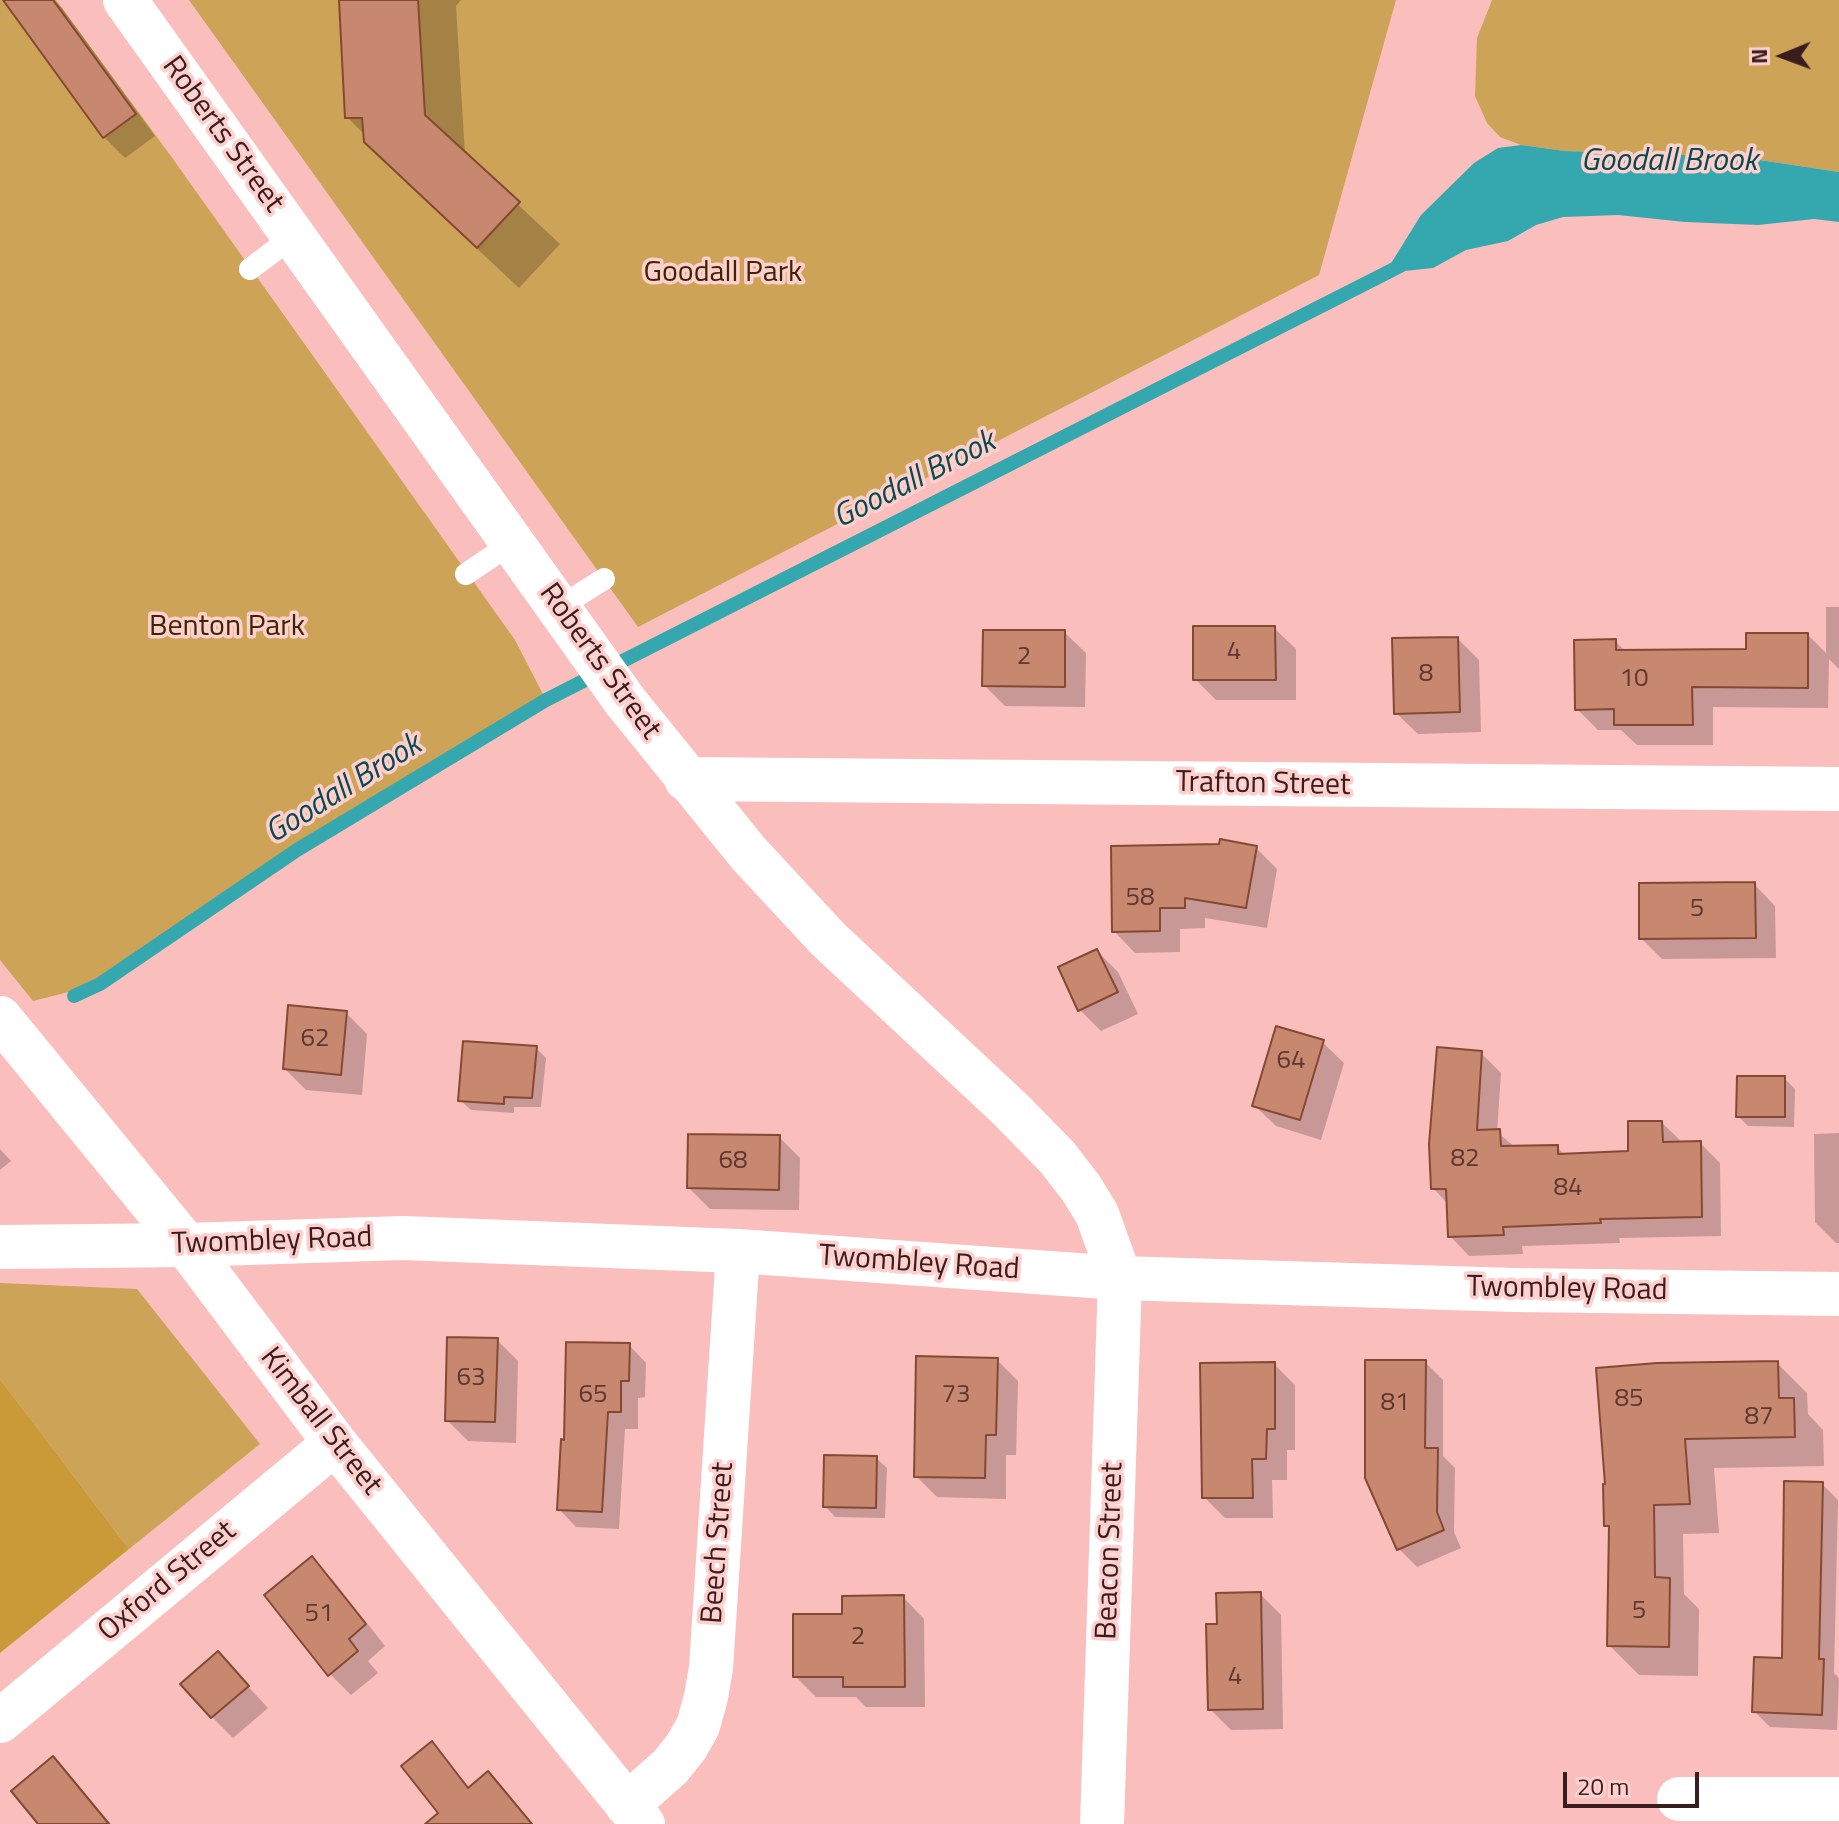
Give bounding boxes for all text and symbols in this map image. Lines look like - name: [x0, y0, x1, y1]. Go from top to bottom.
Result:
- north arrow: [1743, 16, 1823, 96]
- text: N: [1742, 48, 1776, 64]
- street label: Roberts Street: [153, 50, 291, 220]
- water label: Goodall Brook: [1581, 143, 1757, 181]
- park label: Goodall Park: [644, 256, 802, 292]
- water label: Goodall Brook: [828, 424, 1002, 538]
- street label: Roberts Street: [530, 577, 668, 747]
- park label: Benton Park: [149, 610, 305, 646]
- house number: 4: [1227, 637, 1241, 669]
- house number: 2: [1017, 642, 1031, 674]
- house number: 8: [1419, 659, 1433, 691]
- house number: 10: [1619, 664, 1649, 696]
- water label: Goodall Brook: [259, 727, 429, 853]
- street label: Trafton Street: [1175, 765, 1351, 805]
- house number: 58: [1125, 883, 1155, 915]
- house number: 5: [1690, 894, 1704, 926]
- house number: 62: [300, 1024, 330, 1056]
- house number: 64: [1276, 1046, 1306, 1078]
- house number: 82: [1450, 1144, 1480, 1176]
- house number: 68: [718, 1146, 748, 1178]
- house number: 84: [1553, 1173, 1583, 1205]
- street label: Twombley Road: [171, 1221, 373, 1263]
- street label: Twombley Road: [818, 1239, 1020, 1289]
- street label: Twombley Road: [1466, 1270, 1668, 1310]
- street label: Kimball Street: [251, 1341, 389, 1503]
- house number: 63: [456, 1363, 486, 1395]
- house number: 65: [578, 1380, 608, 1412]
- house number: 73: [941, 1380, 971, 1412]
- house number: 85: [1614, 1384, 1644, 1416]
- house number: 81: [1380, 1388, 1410, 1420]
- house number: 87: [1744, 1402, 1774, 1434]
- street label: Beech Street: [695, 1461, 743, 1625]
- street label: Beacon Street: [1090, 1462, 1132, 1640]
- street label: Oxford Street: [92, 1514, 244, 1650]
- house number: 5: [1632, 1596, 1646, 1628]
- house number: 51: [304, 1599, 334, 1631]
- house number: 2: [851, 1622, 865, 1654]
- house number: 4: [1228, 1662, 1242, 1694]
- scale bar: [1567, 1756, 1703, 1806]
- text: 20 m: [1577, 1768, 1629, 1804]

